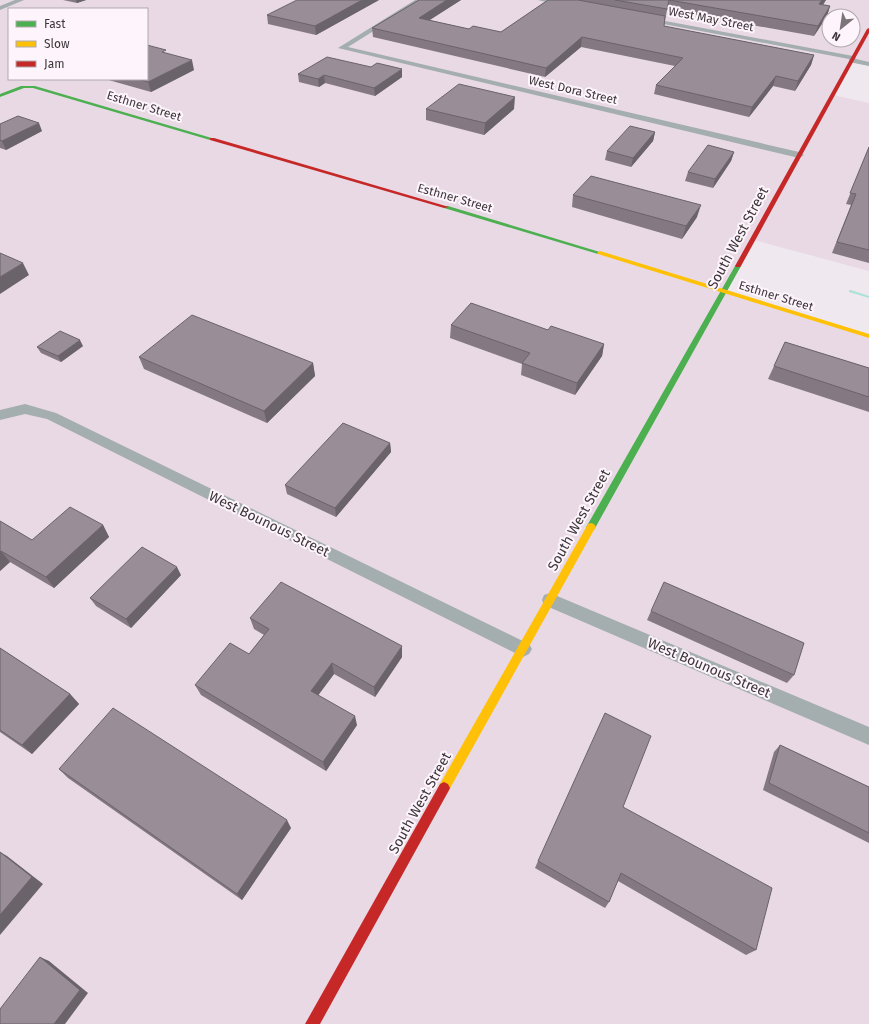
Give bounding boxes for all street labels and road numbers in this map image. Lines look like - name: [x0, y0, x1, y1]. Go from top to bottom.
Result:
- street label: West May Street: [667, 4, 756, 34]
- street label: West Dora Street: [527, 73, 619, 107]
- street label: Esthner Street: [105, 88, 184, 124]
- street label: Esthner Street: [416, 181, 495, 216]
- street label: South West Street: [704, 183, 773, 292]
- street label: Esthner Street: [737, 278, 816, 314]
- street label: South West Street: [544, 466, 614, 574]
- street label: West Bounous Street: [206, 487, 333, 561]
- street label: West Bounous Street: [645, 634, 774, 702]
- street label: South West Street: [385, 749, 455, 857]

